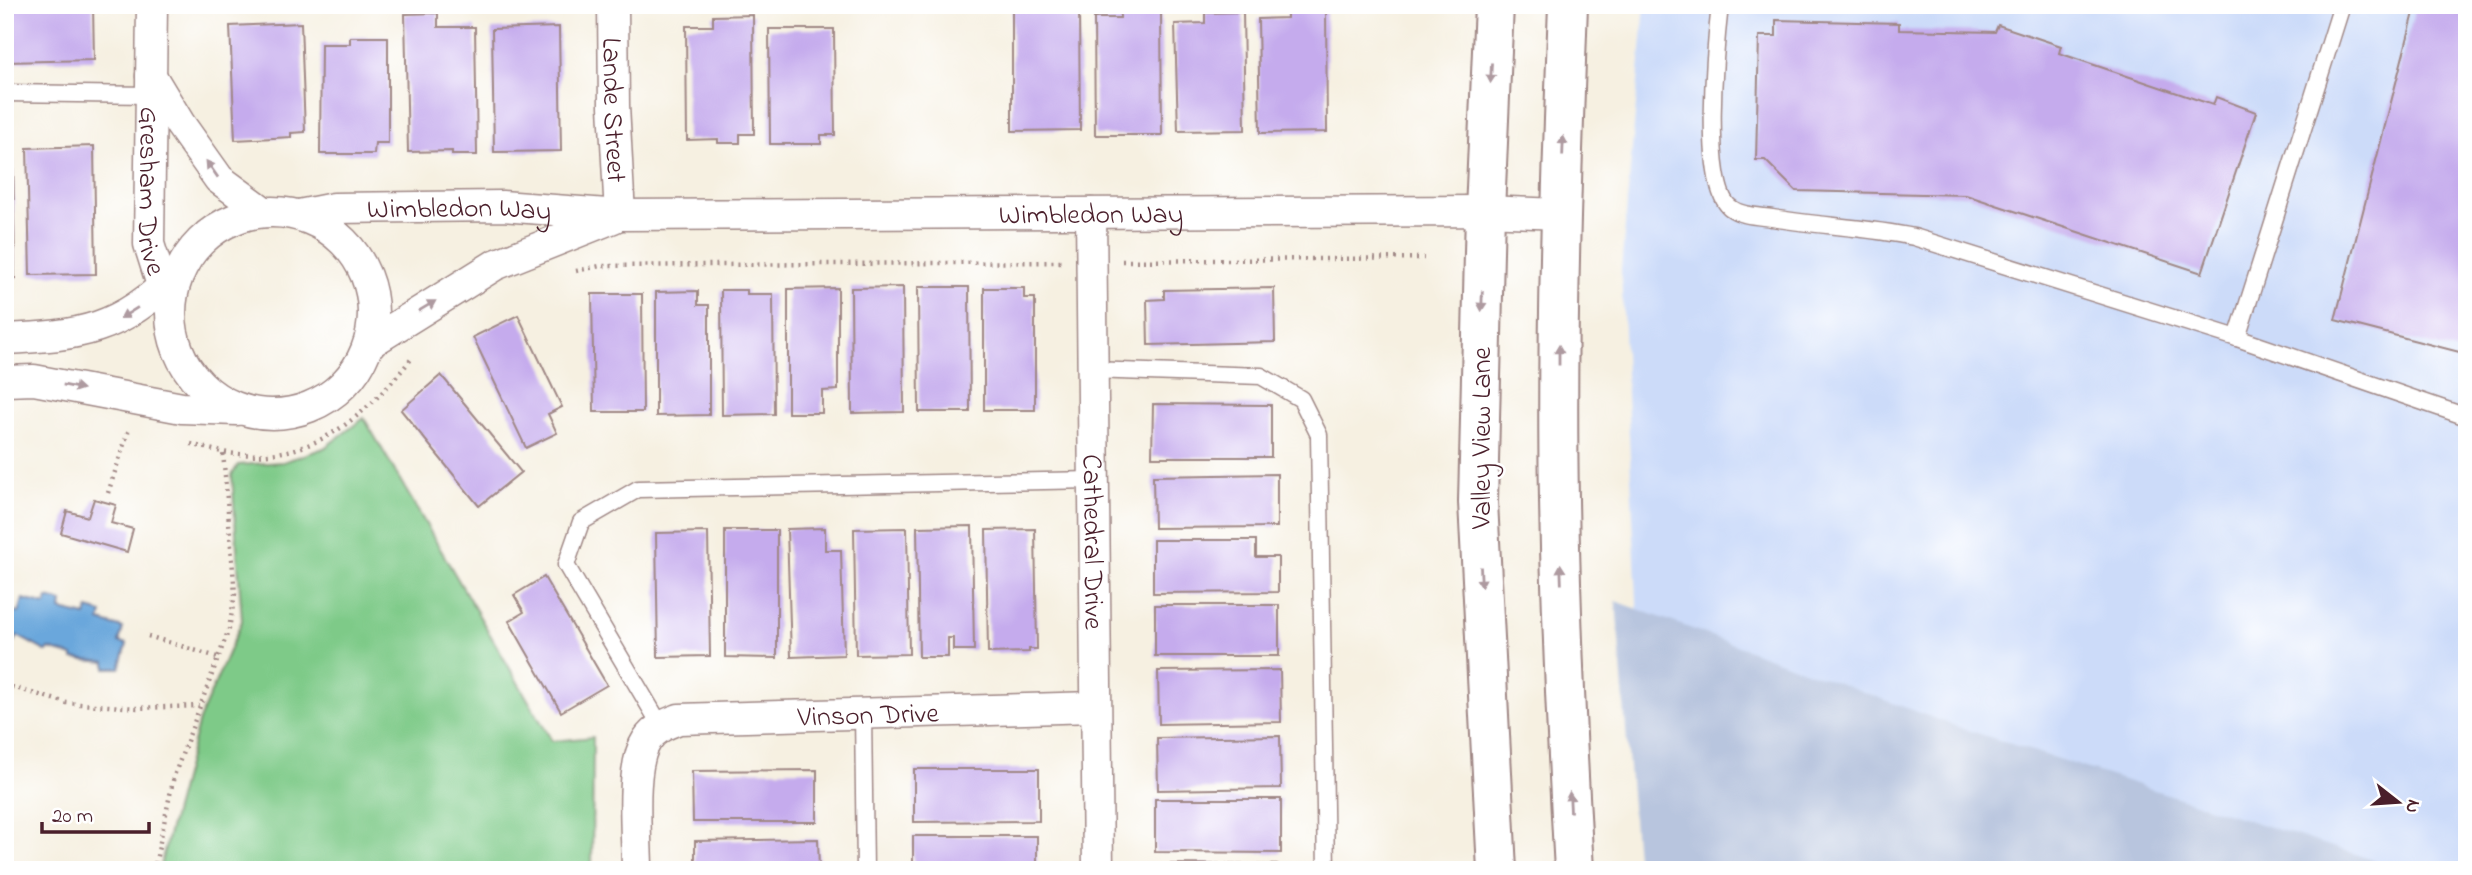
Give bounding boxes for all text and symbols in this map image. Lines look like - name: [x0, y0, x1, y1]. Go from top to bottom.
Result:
- street label: Lande Street: [589, 37, 635, 184]
- one-way arrow: [1485, 63, 1496, 85]
- street label: Gresham Drive: [125, 106, 175, 282]
- one-way arrow: [1557, 135, 1568, 157]
- one-way arrow: [205, 160, 219, 178]
- street label: Wimbledon Way: [367, 189, 553, 234]
- street label: Wimbledon Way: [999, 195, 1183, 237]
- one-way arrow: [1476, 290, 1487, 312]
- one-way arrow: [418, 299, 437, 312]
- one-way arrow: [119, 306, 138, 319]
- one-way arrow: [1553, 344, 1564, 366]
- street label: Valley View Lane: [1463, 346, 1504, 530]
- one-way arrow: [62, 382, 84, 393]
- street label: Cathedral Drive: [1070, 454, 1112, 630]
- one-way arrow: [1556, 563, 1567, 585]
- one-way arrow: [1476, 566, 1487, 588]
- street label: Vinson Drive: [796, 694, 940, 740]
- north arrow: [2364, 766, 2434, 836]
- one-way arrow: [1565, 790, 1576, 812]
- scale bar: [42, 791, 149, 835]
- text: N: [2397, 796, 2427, 816]
- text: 20 m: [52, 802, 93, 832]

